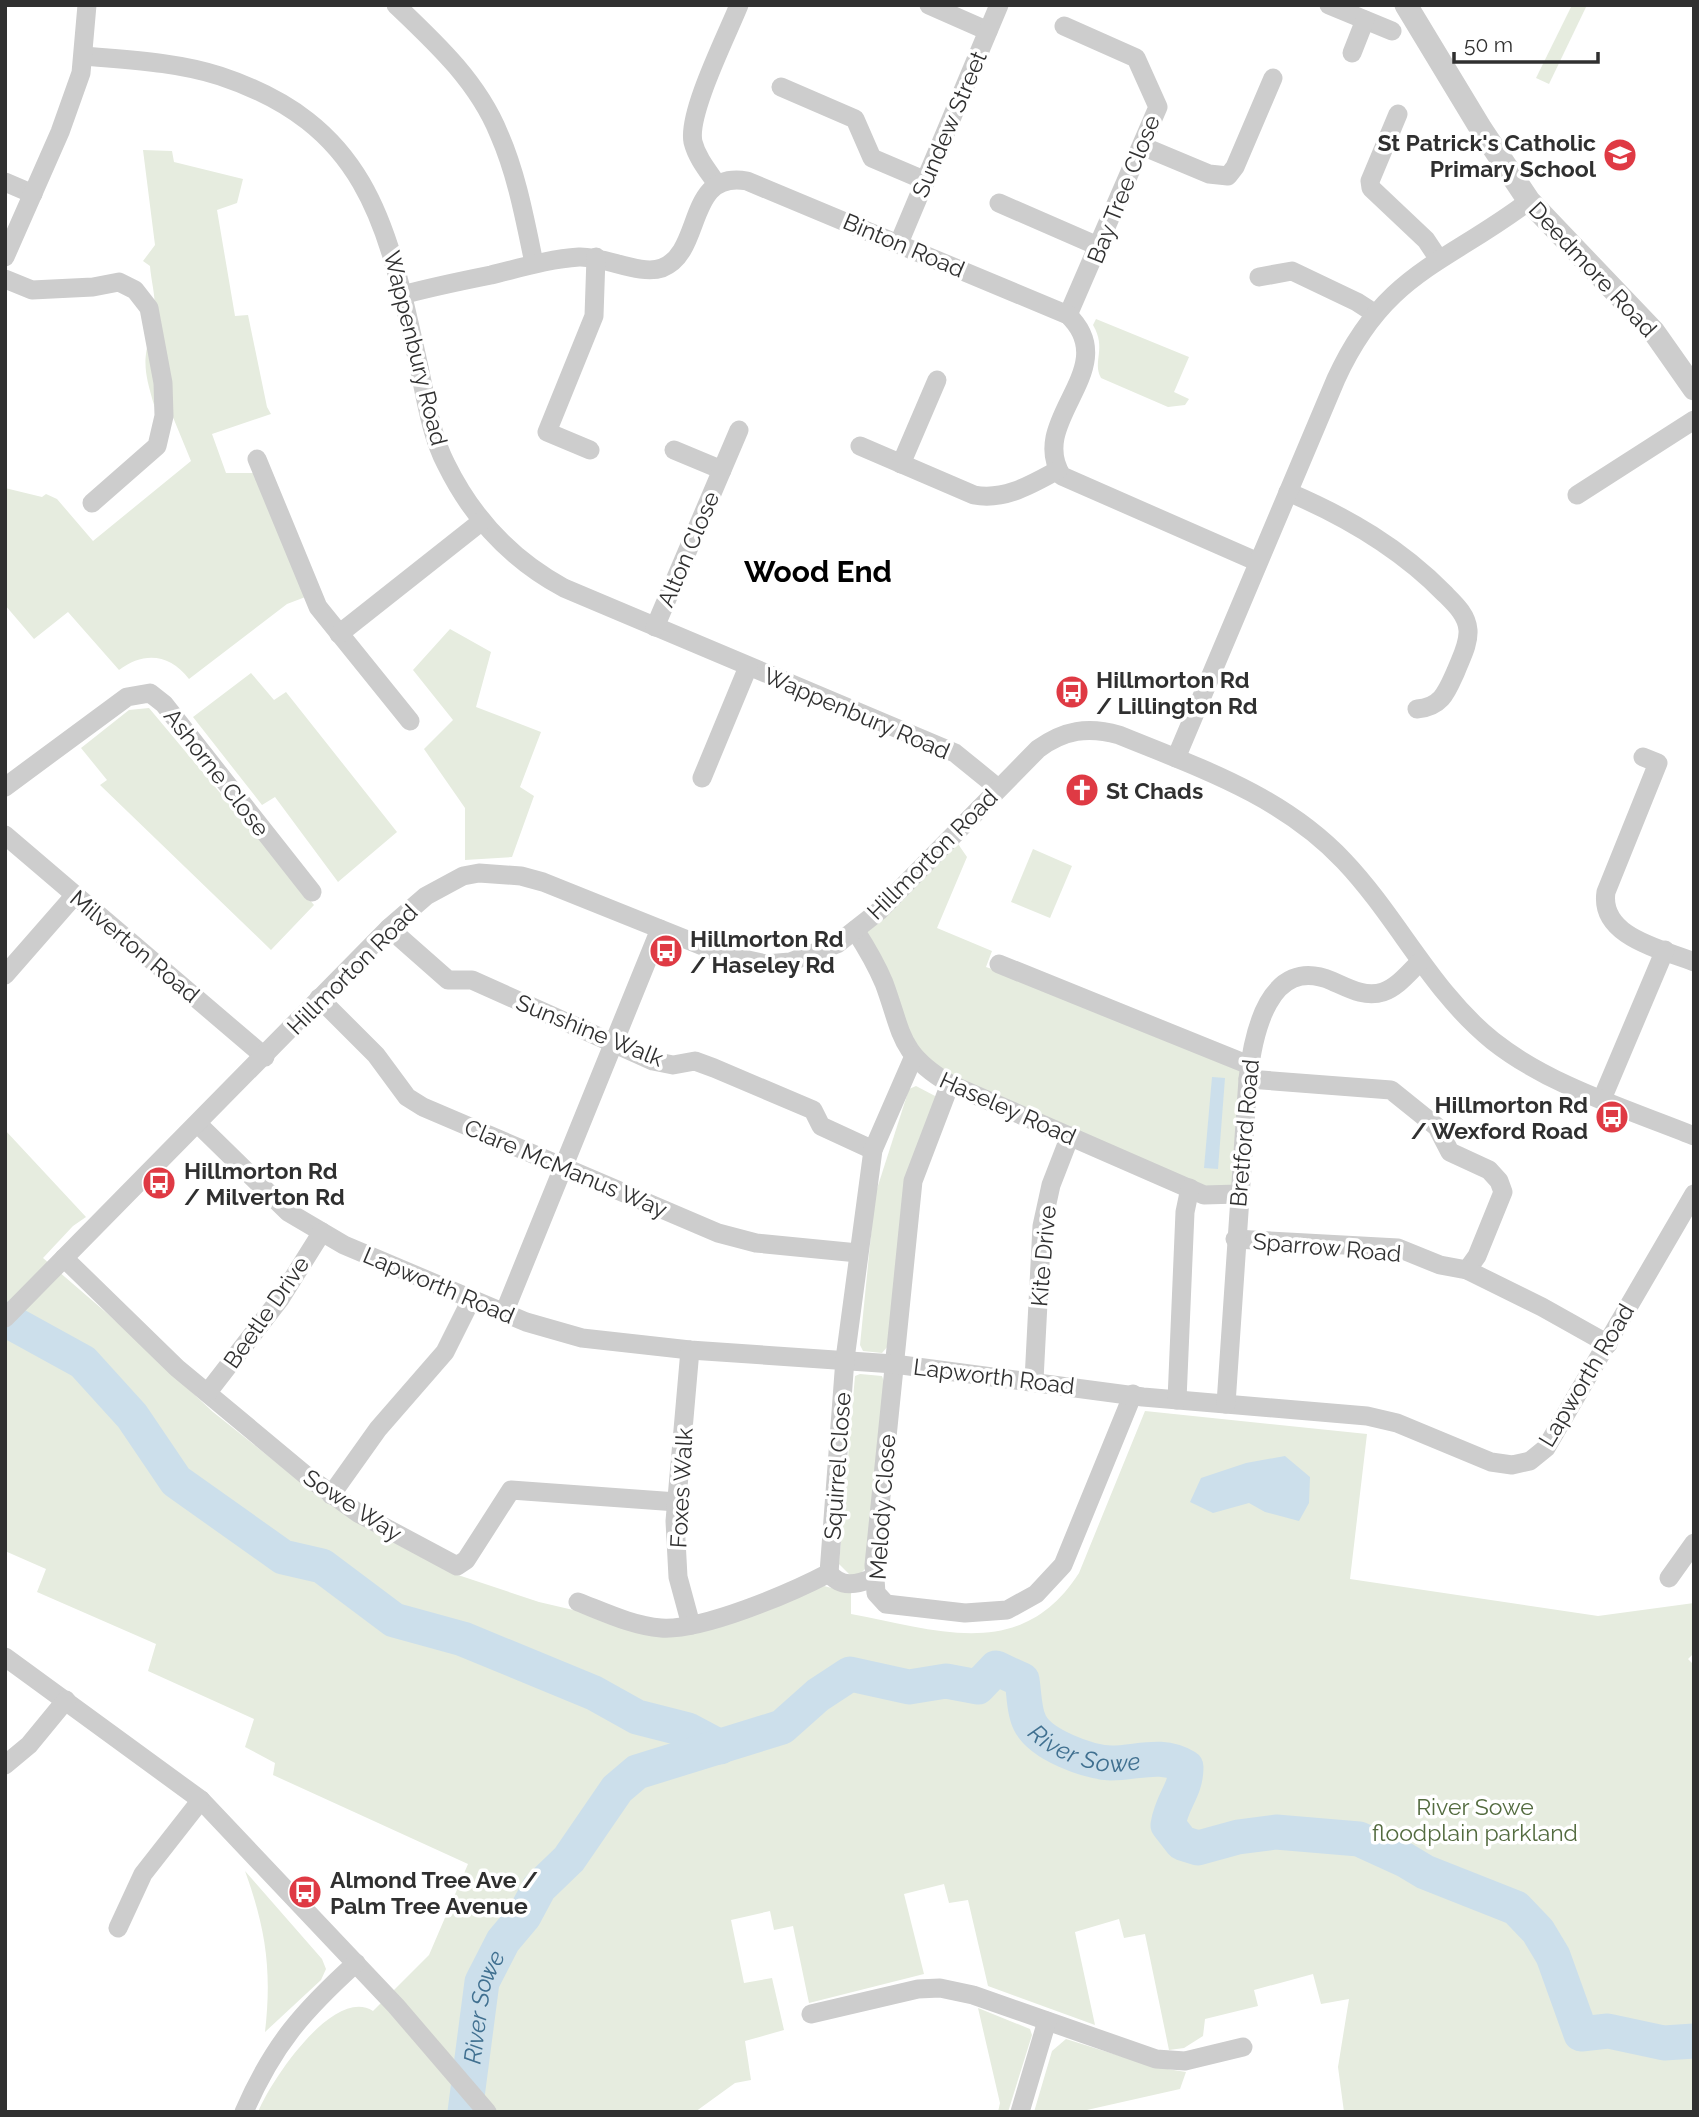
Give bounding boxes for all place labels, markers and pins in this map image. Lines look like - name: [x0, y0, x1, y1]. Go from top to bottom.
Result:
- place label: St Patrick's Catholic Primary School: [1377, 129, 1597, 182]
- school or university icon: St Patrick's Catholic Primary School: [1601, 136, 1639, 174]
- place label: Hillmorton Rd / Lillington Rd: [1096, 666, 1258, 719]
- bus stop icon: Hillmorton Rd / Lillington Rd: [1053, 673, 1091, 711]
- church icon: St Chads: [1063, 771, 1101, 809]
- place label: St Chads: [1106, 777, 1203, 804]
- place label: Hillmorton Rd / Haseley Rd: [690, 925, 844, 978]
- bus stop icon: Hillmorton Rd / Haseley Rd: [647, 932, 685, 970]
- place label: Hillmorton Rd / Wexford Road: [1411, 1091, 1588, 1144]
- bus stop icon: Hillmorton Rd / Wexford Road: [1593, 1098, 1631, 1136]
- place label: Hillmorton Rd / Milverton Rd: [184, 1157, 345, 1210]
- bus stop icon: Hillmorton Rd / Milverton Rd: [140, 1164, 178, 1202]
- place label: Almond Tree Ave / Palm Tree Avenue: [330, 1866, 538, 1919]
- bus stop icon: Almond Tree Ave / Palm Tree Avenue: [286, 1873, 324, 1911]

